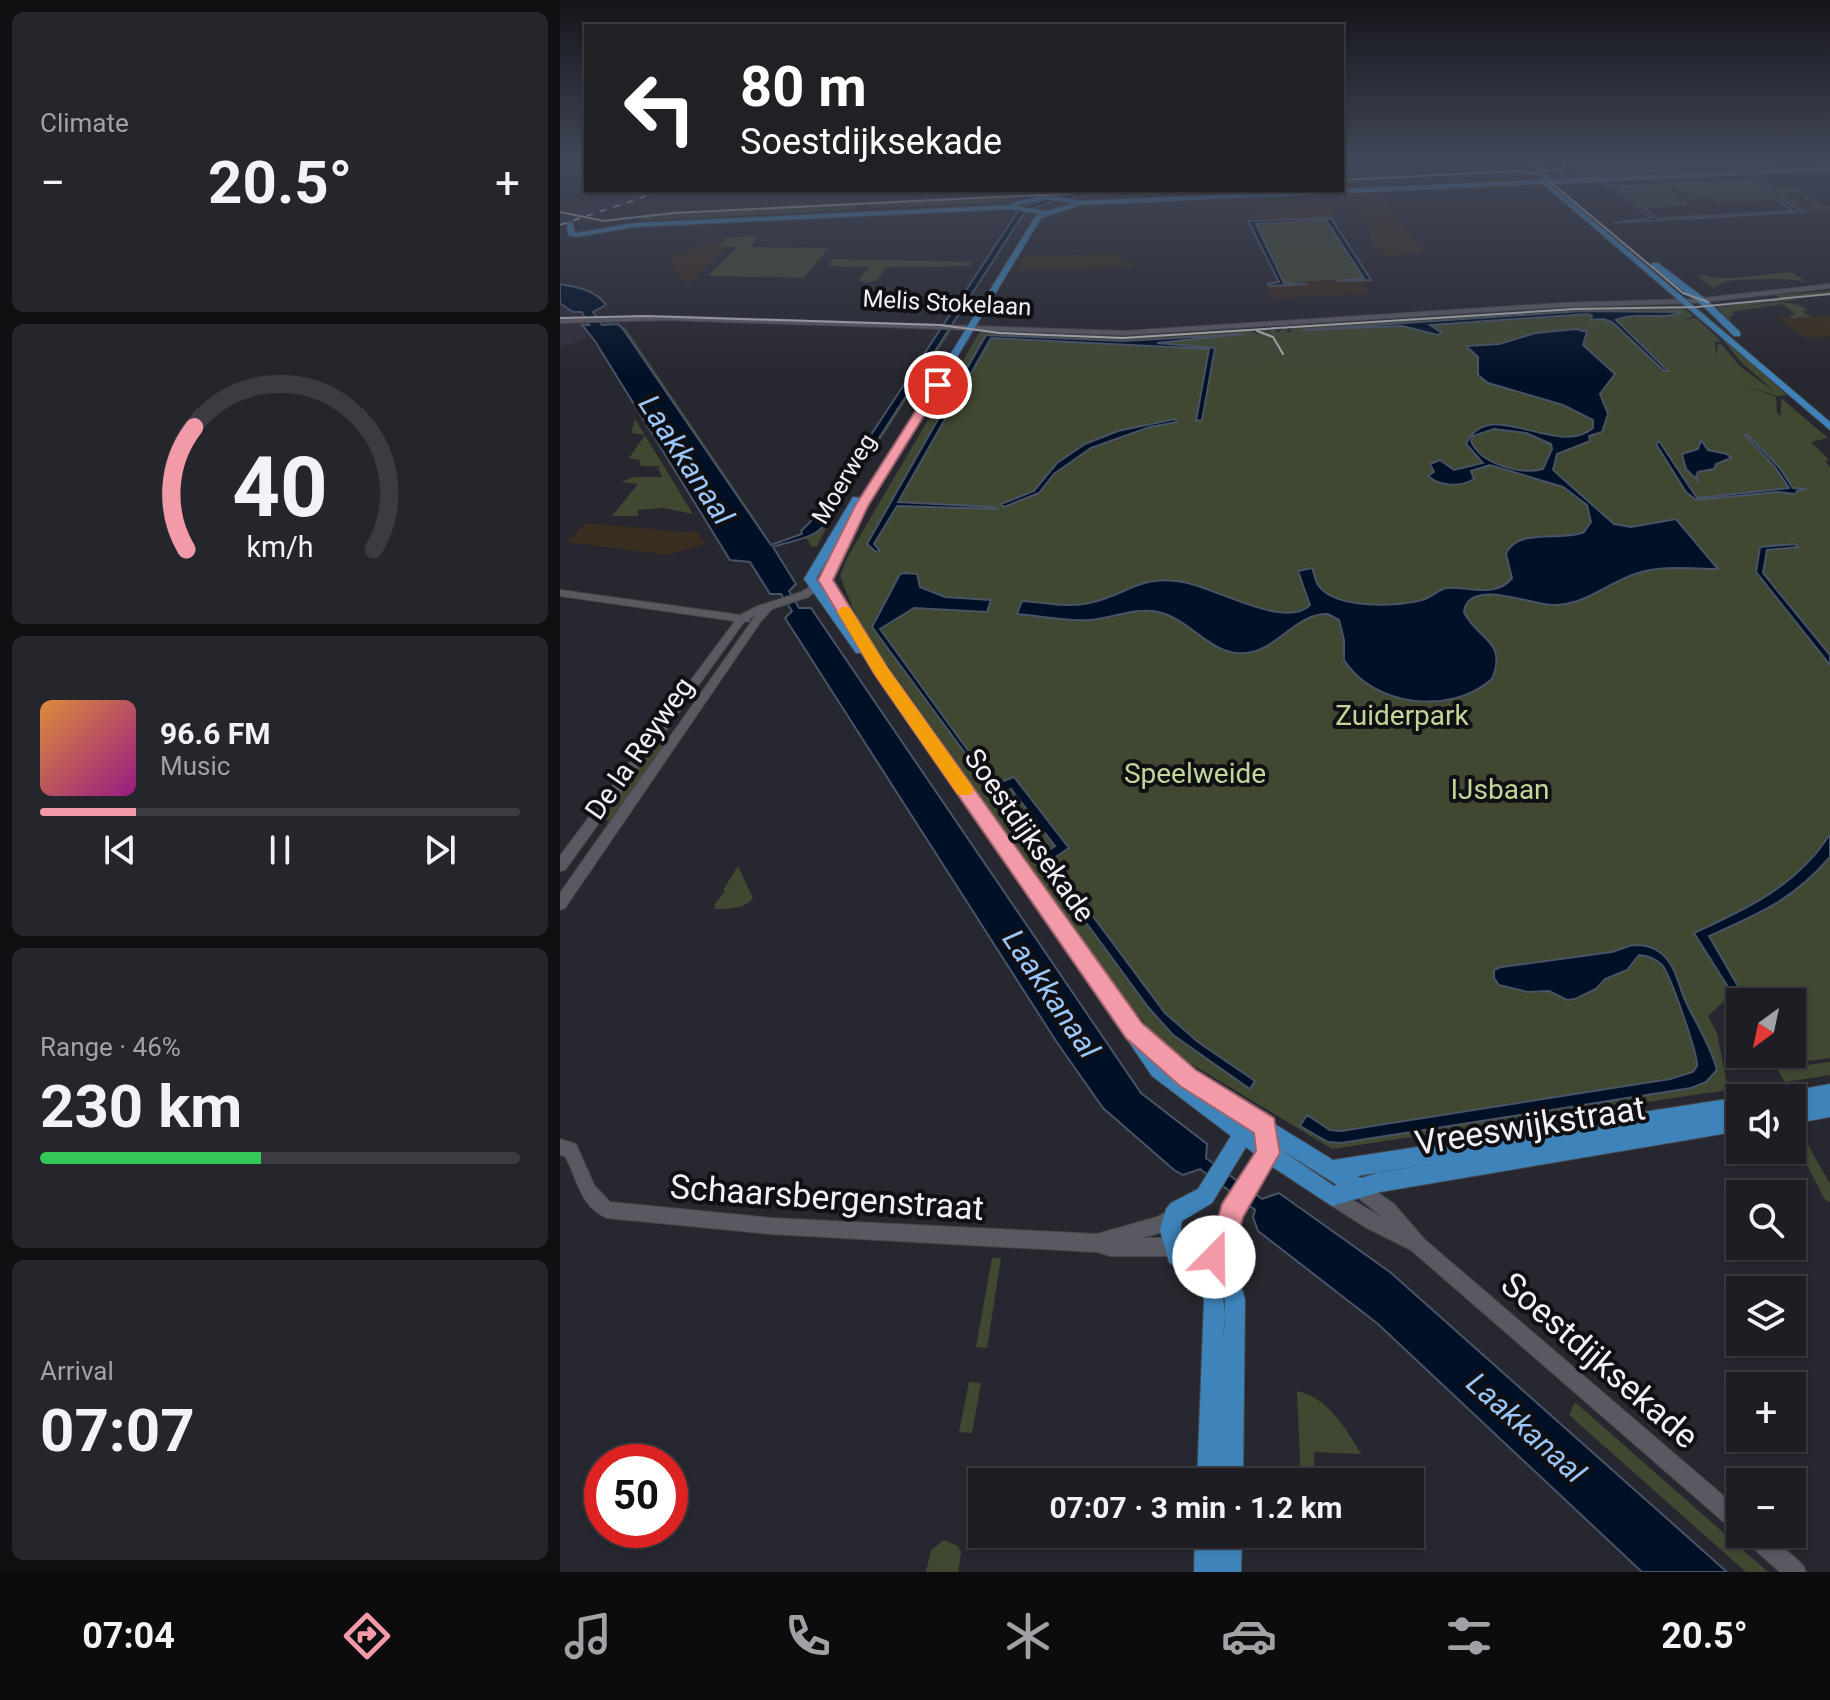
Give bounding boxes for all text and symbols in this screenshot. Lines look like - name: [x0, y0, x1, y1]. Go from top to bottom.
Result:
- text: 80 m: [740, 54, 867, 120]
- icon: left: [608, 56, 712, 160]
- text: Climate: [40, 108, 129, 138]
- text: Soestdijksekade: [740, 121, 1002, 163]
- text: 20.5°: [208, 147, 352, 218]
- text: −: [40, 157, 65, 209]
- text: +: [495, 157, 520, 209]
- street label: Melis Stokelaan: [862, 285, 1032, 321]
- pin: [904, 351, 972, 419]
- icon: arrive: [916, 363, 960, 407]
- water label: Laakkanaal: [632, 388, 742, 532]
- street label: Moerweg: [806, 429, 882, 529]
- text: 40: [232, 439, 328, 536]
- text: km/h: [246, 530, 314, 564]
- street label: De la Reyweg: [578, 671, 701, 826]
- park label: Zuiderpark: [1335, 699, 1470, 732]
- text: 96.6 FM: [160, 716, 271, 751]
- street label: Soestdijksekade: [958, 742, 1102, 928]
- text: Music: [160, 751, 230, 781]
- park label: Speelweide: [1124, 757, 1266, 790]
- park label: IJsbaan: [1450, 773, 1550, 806]
- icon: previous: [98, 828, 142, 872]
- icon: pause: [258, 828, 302, 872]
- icon: next: [418, 828, 462, 872]
- water label: Laakkanaal: [996, 923, 1108, 1065]
- north arrow: [1726, 988, 1806, 1068]
- map controls: [1726, 988, 1806, 1548]
- text: Range · 46%: [40, 1032, 181, 1062]
- text: 230 km: [40, 1071, 242, 1142]
- button: sound: [1726, 1084, 1806, 1164]
- street label: Vreeswijkstraat: [1412, 1087, 1648, 1163]
- street label: Schaarsbergenstraat: [669, 1166, 985, 1228]
- button: search: [1726, 1180, 1806, 1260]
- position arrow: [1172, 1215, 1256, 1299]
- street label: Soestdijksekade: [1493, 1264, 1707, 1456]
- button: layers: [1726, 1276, 1806, 1356]
- text: Arrival: [40, 1356, 114, 1386]
- water label: Laakkanaal: [1460, 1365, 1594, 1491]
- button: +: [1726, 1372, 1806, 1452]
- text: 07:07: [40, 1395, 195, 1466]
- speed limit sign: 50: [584, 1444, 688, 1548]
- button: −: [1726, 1468, 1806, 1548]
- text: 07:07 · 3 min · 1.2 km: [1049, 1490, 1343, 1525]
- icon: directions: [339, 1608, 395, 1664]
- icon: music: [560, 1608, 616, 1664]
- icon: phone: [780, 1608, 836, 1664]
- icon: climate: [1000, 1608, 1056, 1664]
- icon: car: [1221, 1608, 1277, 1664]
- icon: filters: [1441, 1608, 1497, 1664]
- text: 07:04: [82, 1615, 175, 1657]
- text: 20.5°: [1661, 1615, 1748, 1657]

